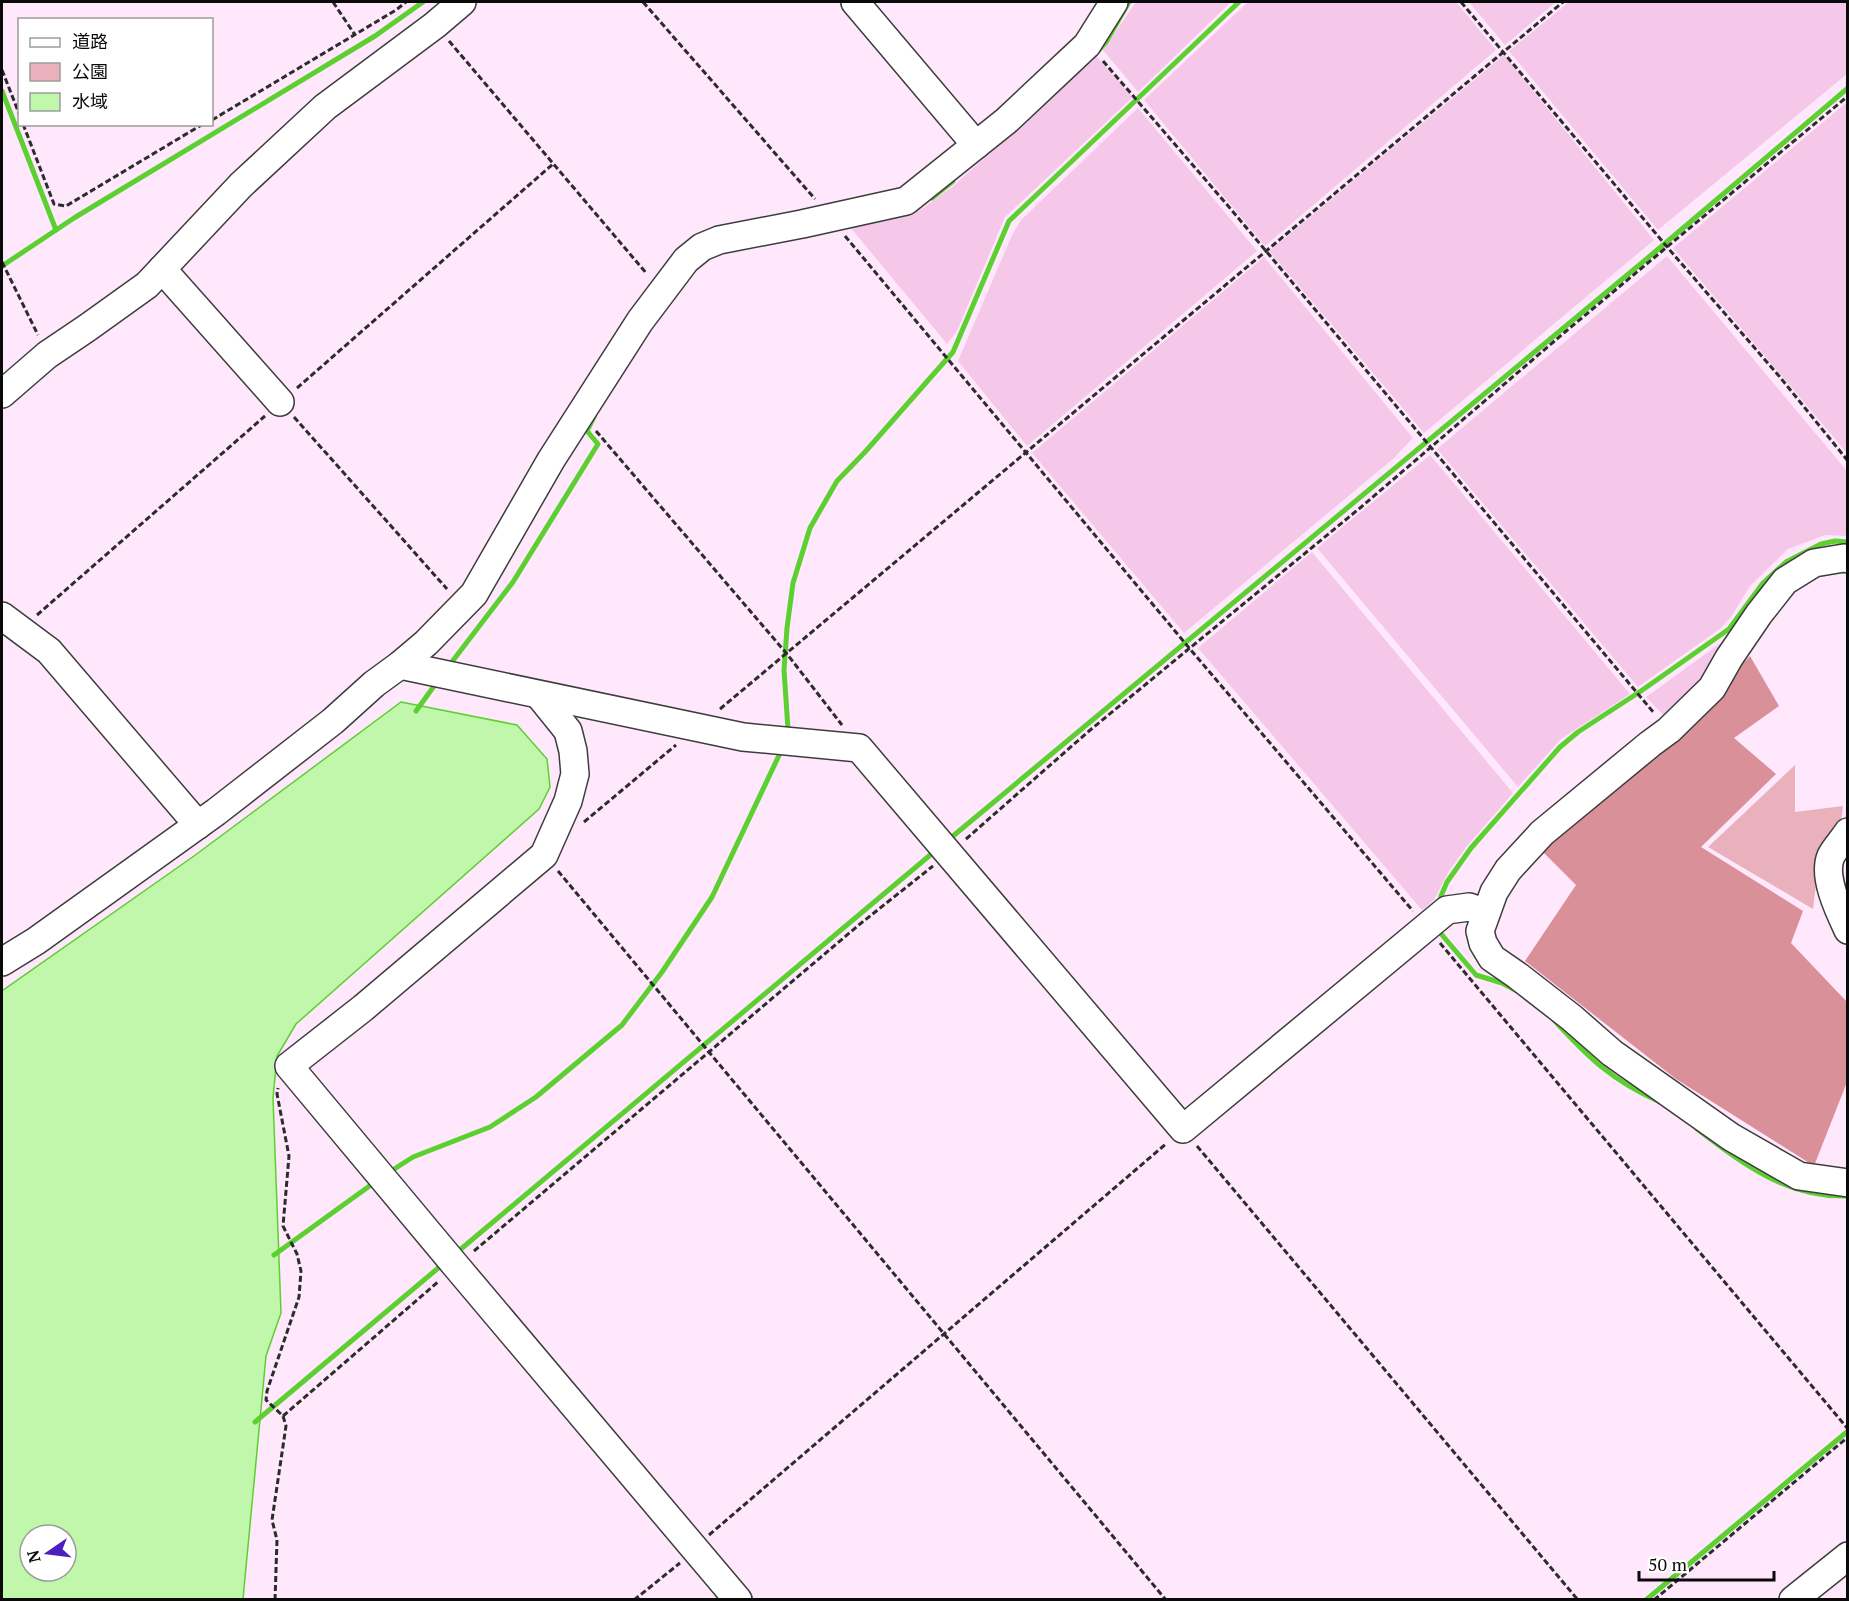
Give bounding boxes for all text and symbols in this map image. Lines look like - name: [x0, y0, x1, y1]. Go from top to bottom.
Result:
- legend: [18, 18, 213, 126]
- text: 道路: [72, 29, 108, 53]
- text: 公園: [72, 59, 108, 83]
- text: 水域: [72, 89, 108, 113]
- north arrow: [18, 1523, 78, 1583]
- scale bar: [1639, 1544, 1774, 1582]
- text: N: [21, 1548, 46, 1565]
- text: 50 m: [1648, 1552, 1688, 1576]

